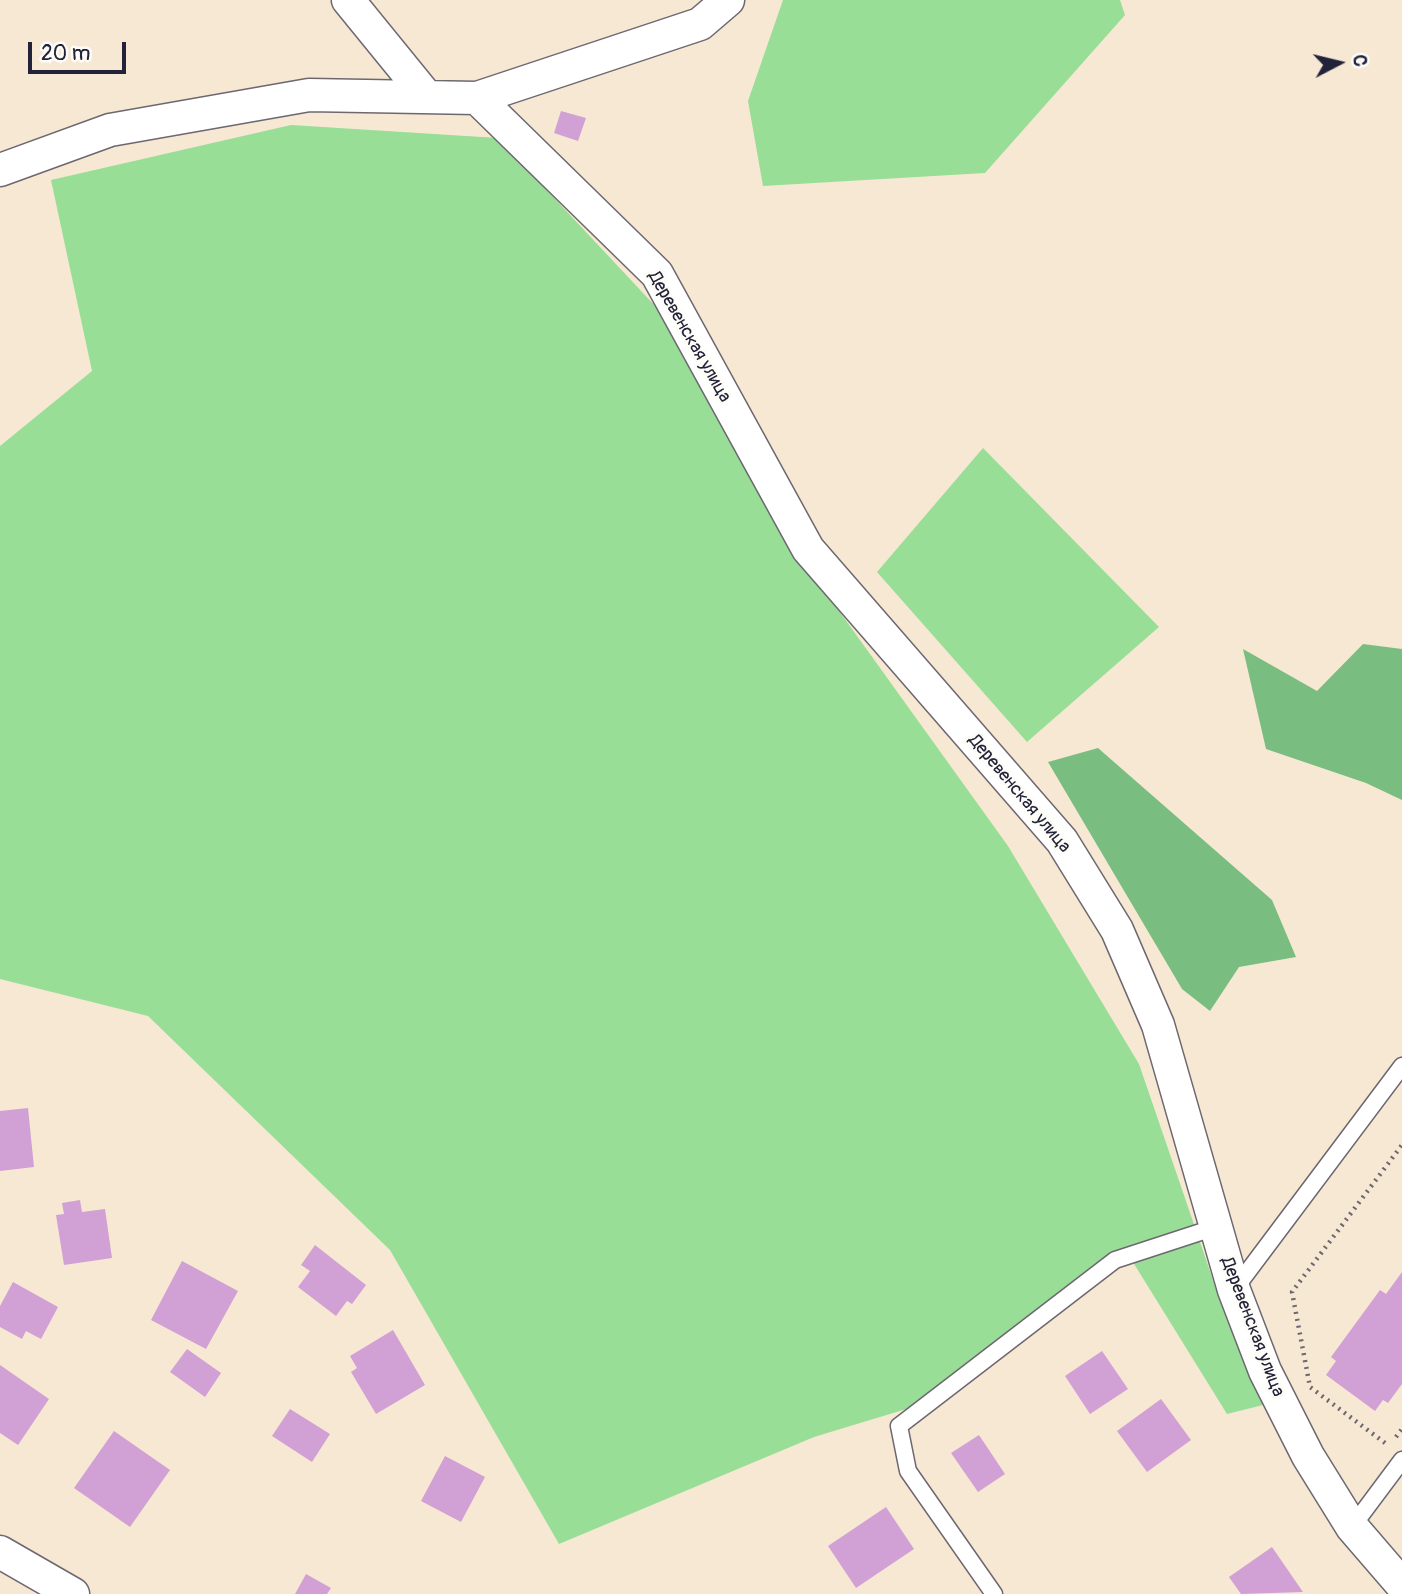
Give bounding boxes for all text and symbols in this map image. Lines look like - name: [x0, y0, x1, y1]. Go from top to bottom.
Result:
- scale bar: [32, 28, 130, 72]
- north arrow: [1304, 28, 1374, 98]
- text: 20 m: [41, 40, 90, 67]
- text: С: [1347, 53, 1372, 68]
- street label: Деревенская улица: [643, 268, 735, 406]
- street label: Деревенская улица: [963, 730, 1075, 858]
- street label: Деревенская улица: [1215, 1254, 1289, 1400]

